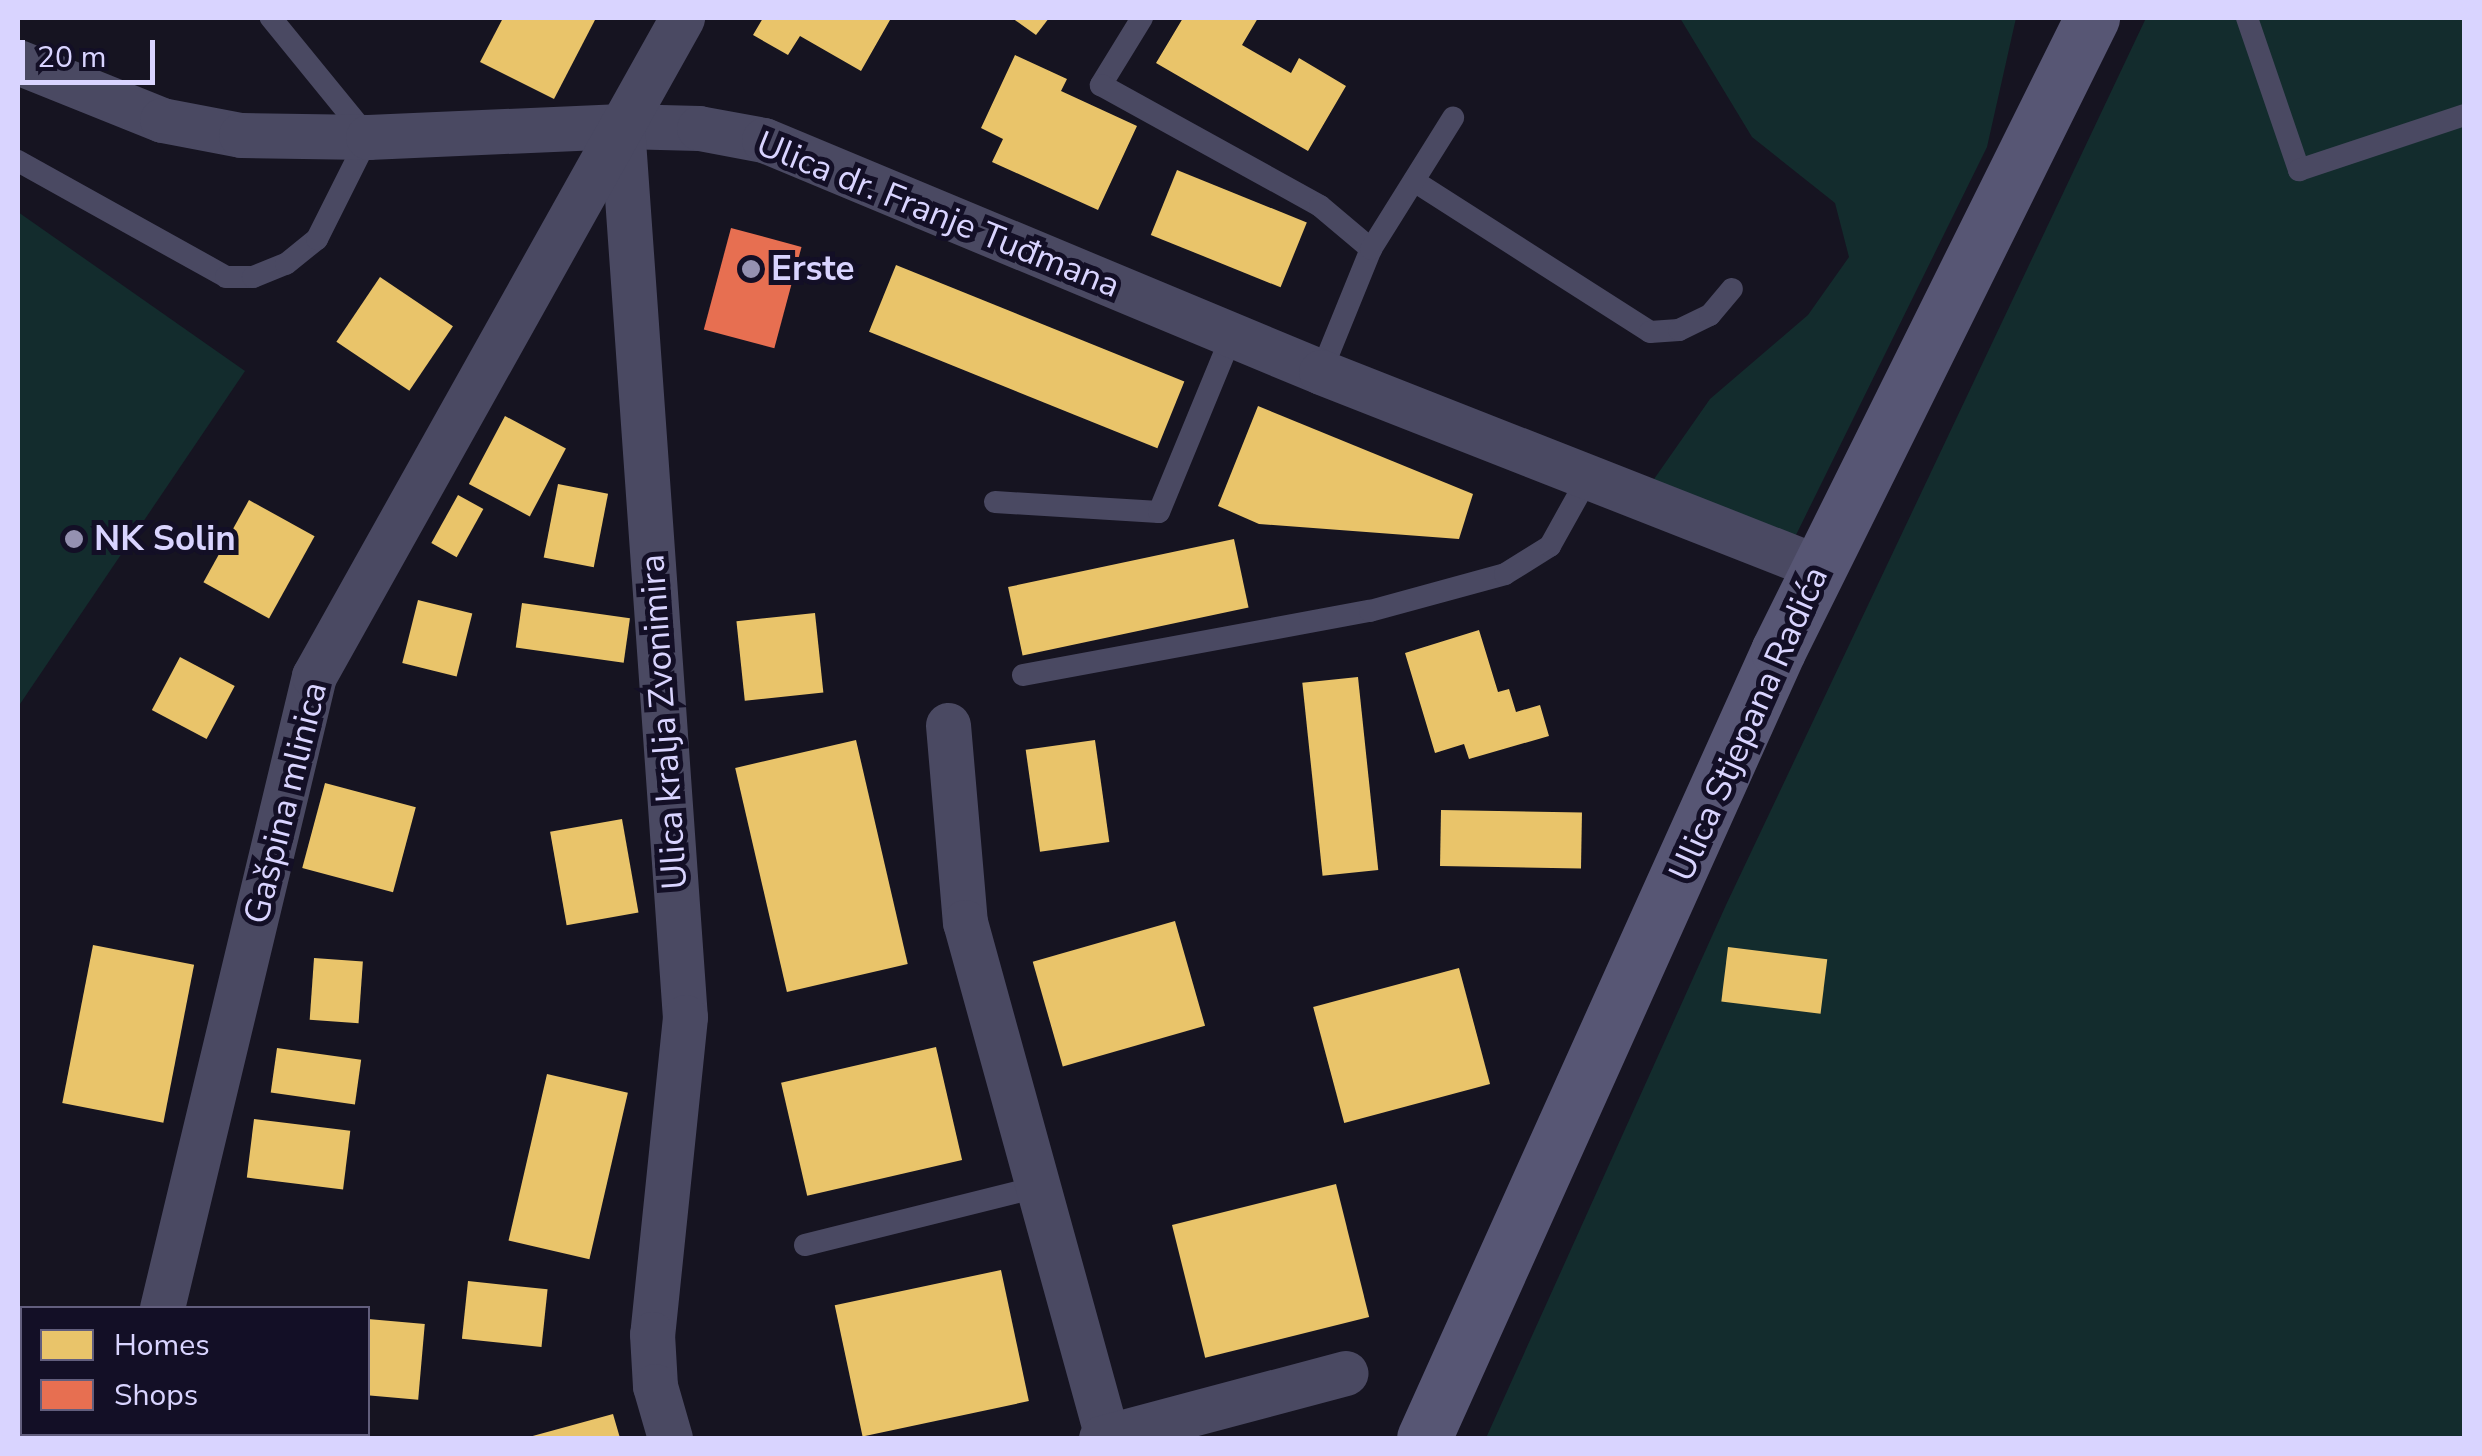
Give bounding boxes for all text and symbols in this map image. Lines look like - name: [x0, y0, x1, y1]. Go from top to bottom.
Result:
- scale bar: [25, 20, 160, 82]
- text: 20 m: [37, 37, 106, 78]
- street label: Ulica dr. Franje Tuđmana: [750, 123, 1126, 307]
- place label: Erste: [771, 248, 855, 290]
- marker: Erste: [740, 258, 762, 280]
- place label: NK Solin: [94, 518, 236, 560]
- marker: NK Solin: [63, 528, 85, 550]
- street label: Ulica kralja Zvonimira: [631, 553, 697, 891]
- street label: Ulica Stjepana Radića: [1661, 560, 1837, 888]
- street label: Gašpina mlinica: [236, 678, 336, 928]
- legend: [20, 1306, 370, 1436]
- text: Homes: [114, 1325, 210, 1366]
- text: Shops: [114, 1375, 198, 1416]

